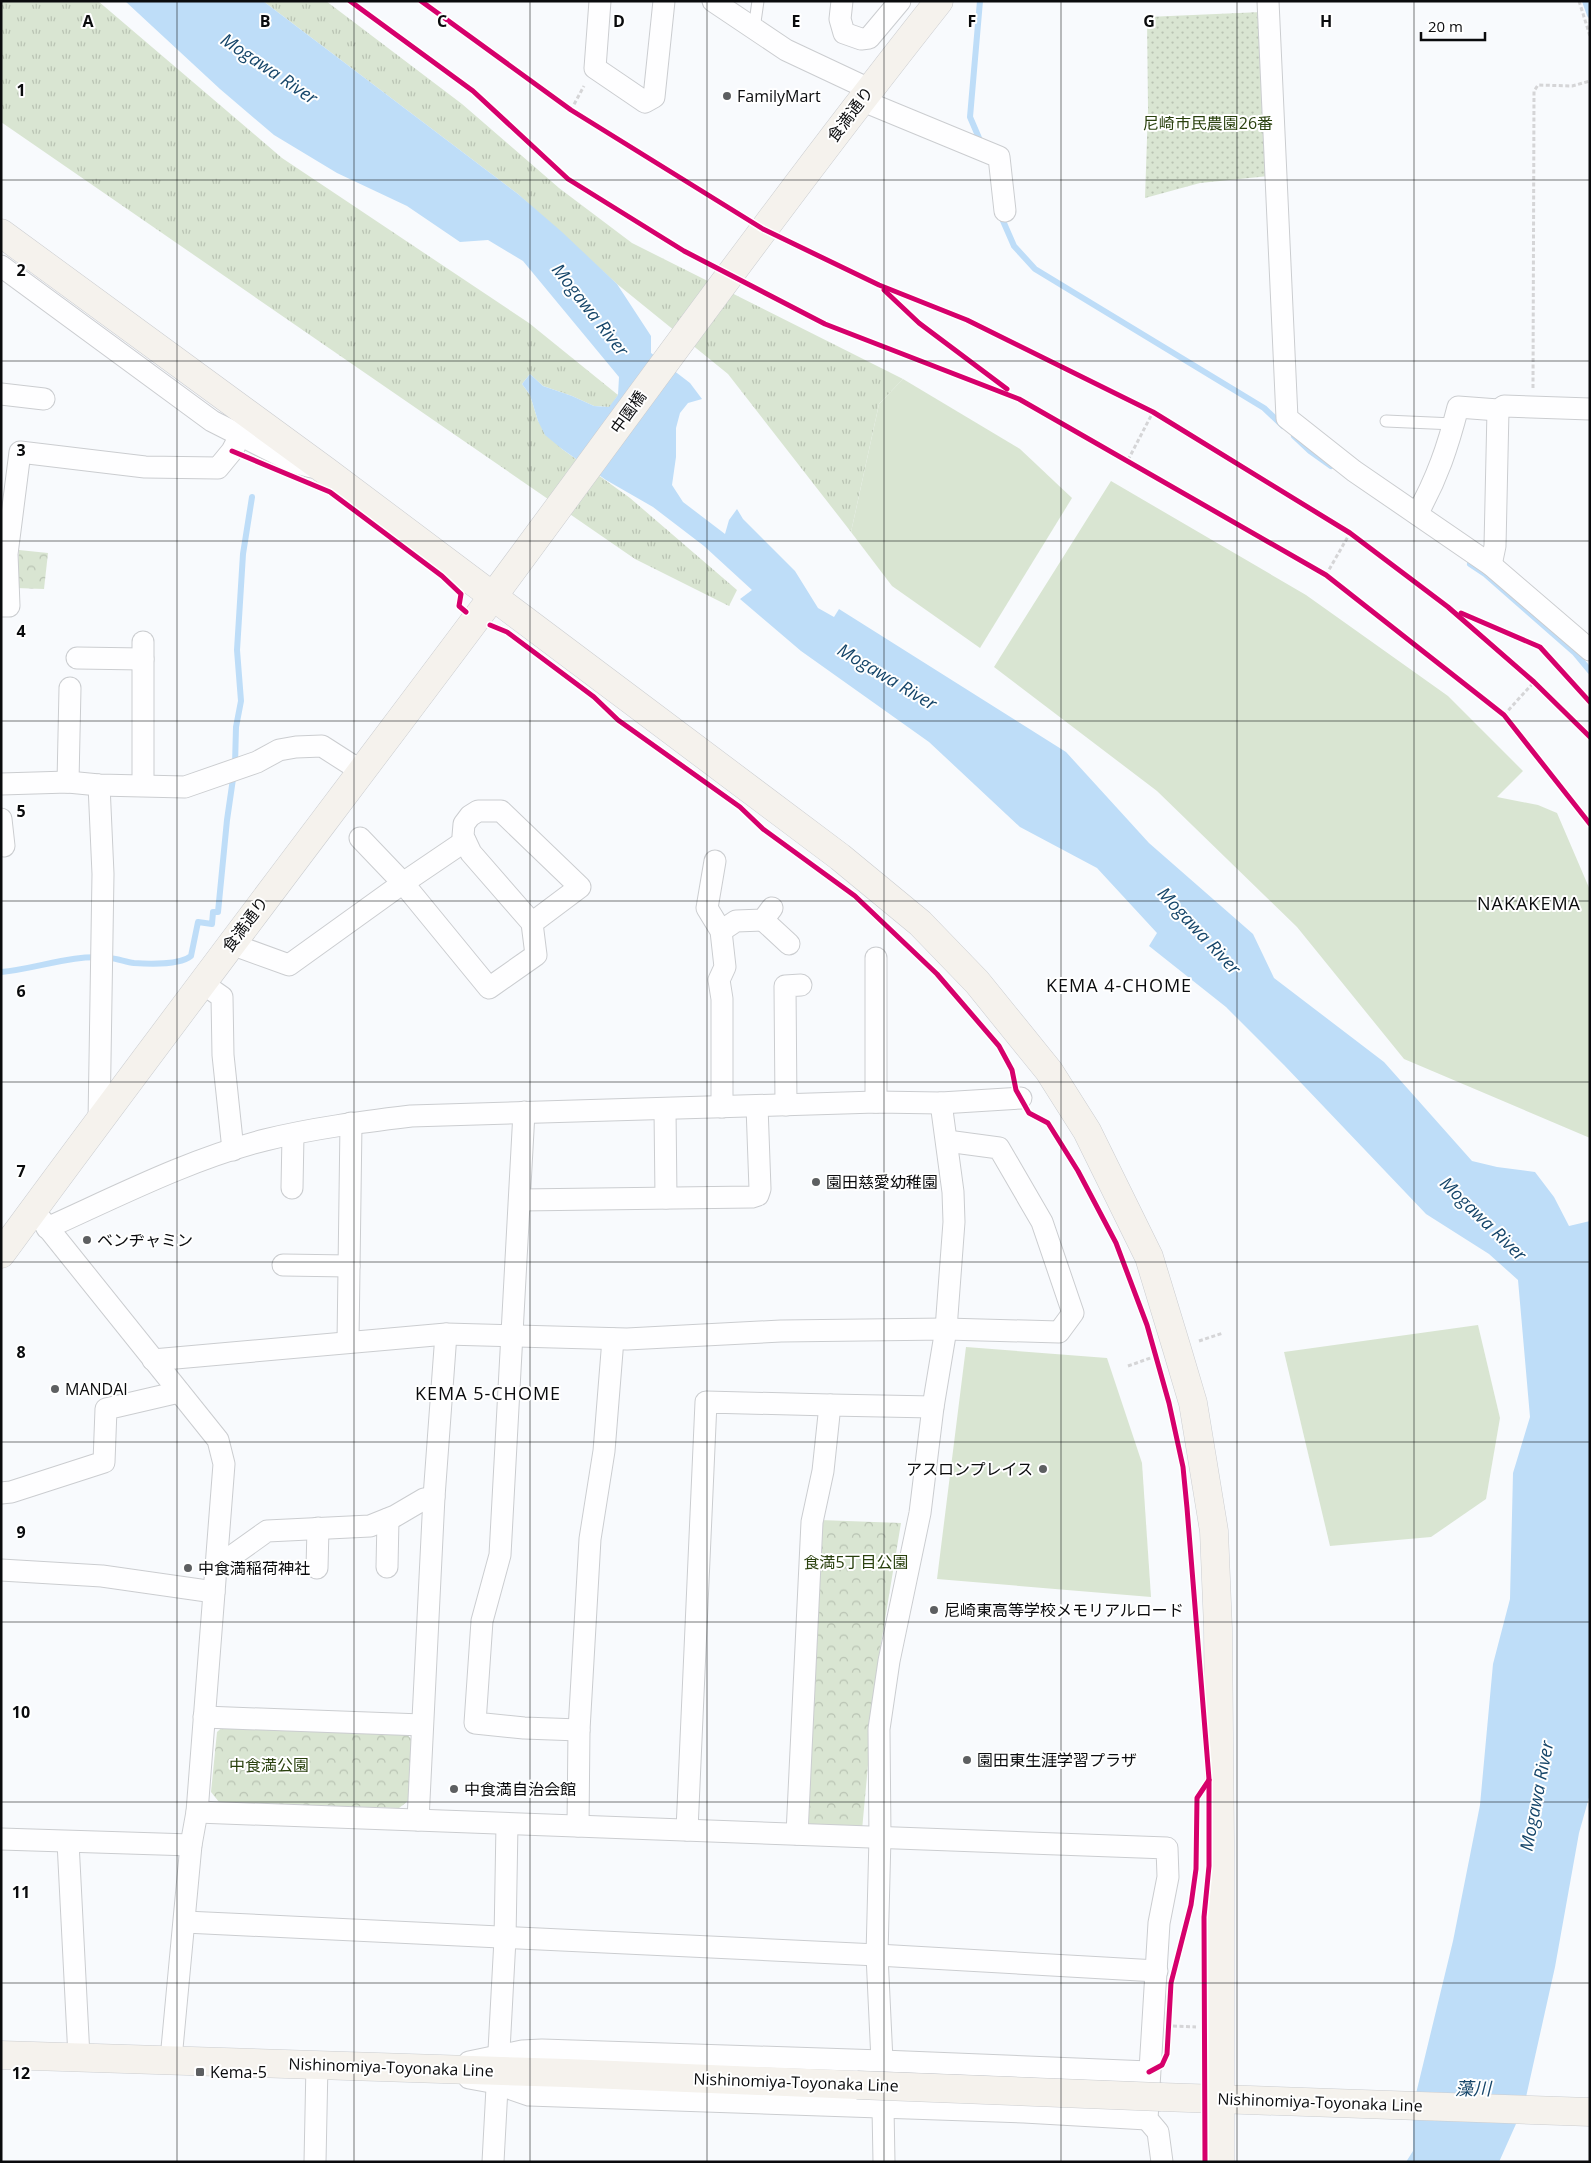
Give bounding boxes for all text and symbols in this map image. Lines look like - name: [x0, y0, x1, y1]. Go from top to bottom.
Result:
- text: A: [82, 10, 94, 32]
- text: B: [260, 10, 270, 32]
- text: C: [437, 10, 447, 32]
- text: D: [613, 10, 625, 32]
- text: E: [792, 10, 801, 32]
- text: F: [968, 10, 976, 32]
- text: G: [1143, 10, 1155, 32]
- text: H: [1320, 10, 1332, 32]
- scale bar: [1421, 10, 1485, 42]
- text: 20 m: [1428, 16, 1463, 36]
- water label: Mogawa River: [217, 27, 323, 110]
- text: 1: [16, 79, 26, 101]
- street label: 食満通り: [822, 82, 878, 146]
- place label: FamilyMart: [737, 85, 821, 107]
- marker: FamilyMart: [721, 90, 733, 102]
- park label: 尼崎市民農園26番: [1143, 112, 1273, 134]
- water label: Mogawa River: [547, 258, 635, 361]
- text: 2: [16, 259, 26, 281]
- street label: 中園橋: [605, 386, 651, 438]
- text: 3: [16, 439, 26, 461]
- text: 4: [16, 620, 26, 642]
- water label: Mogawa River: [833, 637, 942, 716]
- text: 5: [16, 800, 26, 822]
- water label: Mogawa River: [1153, 881, 1247, 980]
- district label: NAKAKEMA: [1477, 891, 1581, 915]
- street label: 食満通り: [217, 892, 273, 956]
- district label: KEMA 4-CHOME: [1046, 973, 1192, 997]
- text: 6: [16, 980, 26, 1002]
- text: 7: [16, 1160, 26, 1182]
- place label: 園田慈愛幼稚園: [826, 1171, 938, 1193]
- water label: Mogawa River: [1435, 1171, 1533, 1266]
- marker: 園田慈愛幼稚園: [810, 1176, 822, 1188]
- place label: ベンヂャミン: [97, 1229, 193, 1251]
- marker: ベンヂャミン: [81, 1234, 93, 1246]
- text: 8: [16, 1341, 26, 1363]
- place label: MANDAI: [65, 1378, 128, 1400]
- district label: KEMA 5-CHOME: [415, 1381, 561, 1405]
- marker: MANDAI: [49, 1383, 61, 1395]
- place label: アスロンプレイス: [906, 1458, 1033, 1480]
- marker: アスロンプレイス: [1037, 1463, 1049, 1475]
- text: 9: [16, 1521, 26, 1543]
- park label: 食満5丁目公園: [803, 1551, 909, 1573]
- place label: 中食満稲荷神社: [198, 1557, 310, 1579]
- marker: 中食満稲荷神社: [182, 1562, 194, 1574]
- place label: 尼崎東高等学校メモリアルロード: [944, 1599, 1184, 1621]
- marker: 尼崎東高等学校メモリアルロード: [928, 1604, 940, 1616]
- text: 10: [12, 1701, 30, 1723]
- water label: Mogawa River: [1514, 1738, 1559, 1853]
- place label: 園田東生涯学習プラザ: [977, 1749, 1137, 1771]
- park label: 中食満公園: [229, 1754, 309, 1776]
- marker: 園田東生涯学習プラザ: [961, 1754, 973, 1766]
- place label: 中食満自治会館: [464, 1778, 576, 1800]
- marker: 中食満自治会館: [448, 1783, 460, 1795]
- text: 11: [12, 1881, 30, 1903]
- street label: Nishinomiya-Toyonaka Line: [288, 2052, 494, 2082]
- place label: Kema-5: [210, 2061, 267, 2083]
- text: 12: [12, 2062, 30, 2084]
- marker: Kema-5: [194, 2066, 206, 2078]
- street label: Nishinomiya-Toyonaka Line: [693, 2067, 899, 2097]
- water label: 藻川: [1455, 2076, 1493, 2100]
- street label: Nishinomiya-Toyonaka Line: [1217, 2087, 1423, 2117]

